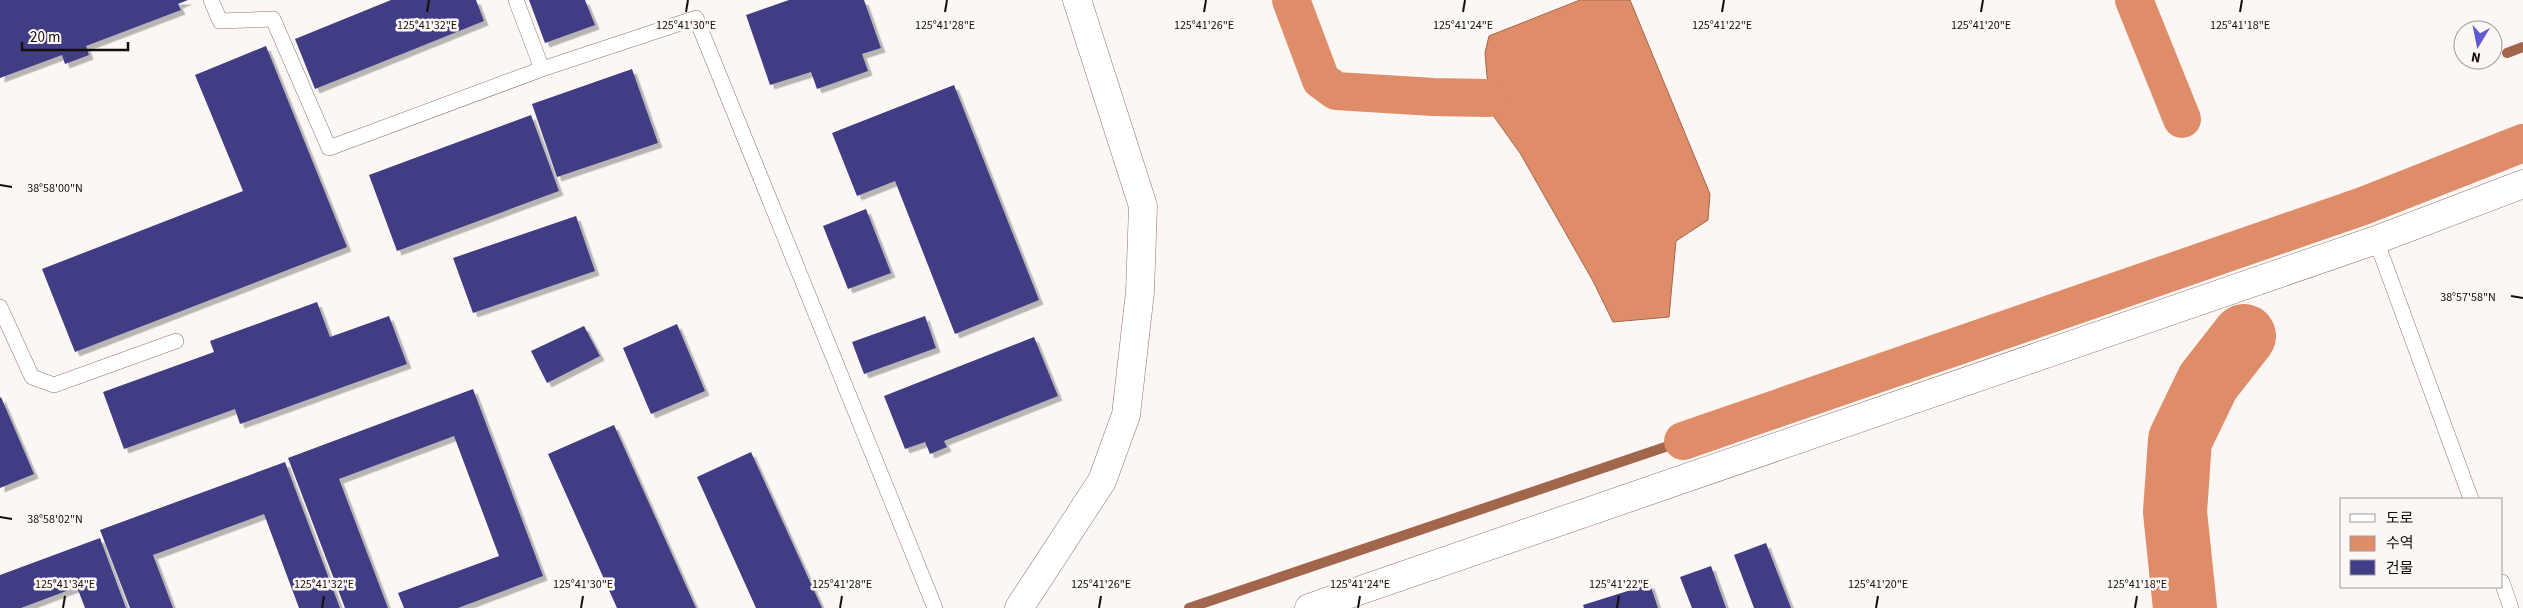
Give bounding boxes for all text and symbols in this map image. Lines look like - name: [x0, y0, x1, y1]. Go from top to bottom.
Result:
- text: 125°41'32"E: [397, 17, 457, 34]
- text: 125°41'30"E: [656, 17, 716, 34]
- text: 125°41'28"E: [915, 17, 975, 34]
- text: 125°41'26"E: [1174, 17, 1234, 34]
- text: 125°41'24"E: [1433, 17, 1493, 34]
- text: 125°41'22"E: [1692, 17, 1752, 34]
- text: 125°41'20"E: [1951, 17, 2011, 34]
- text: 125°41'18"E: [2210, 17, 2270, 34]
- scale bar: [22, 20, 129, 52]
- north arrow: [2453, 20, 2503, 70]
- text: 20 m: [30, 27, 60, 48]
- text: N: [2470, 46, 2482, 67]
- text: 38°58'00"N: [27, 180, 83, 197]
- text: 38°57'58"N: [2440, 289, 2496, 306]
- legend: [2340, 498, 2503, 588]
- text: 도로: [2386, 508, 2414, 529]
- text: 38°58'02"N: [27, 511, 83, 528]
- text: 수역: [2386, 533, 2414, 554]
- text: 건물: [2386, 558, 2414, 579]
- text: 125°41'34"E: [35, 576, 95, 593]
- text: 125°41'32"E: [294, 576, 354, 593]
- text: 125°41'30"E: [553, 576, 613, 593]
- text: 125°41'28"E: [812, 576, 872, 593]
- text: 125°41'26"E: [1071, 576, 1131, 593]
- text: 125°41'24"E: [1330, 576, 1390, 593]
- text: 125°41'22"E: [1589, 576, 1649, 593]
- text: 125°41'20"E: [1848, 576, 1908, 593]
- text: 125°41'18"E: [2107, 576, 2167, 593]

